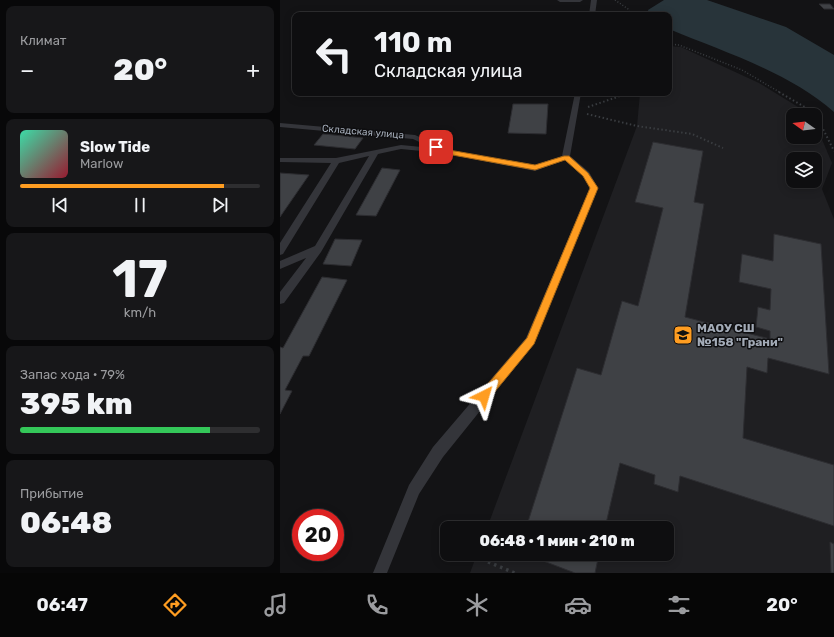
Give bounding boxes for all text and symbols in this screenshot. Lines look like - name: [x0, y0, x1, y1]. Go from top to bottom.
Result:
- text: 110 m: [374, 26, 452, 59]
- icon: left: [308, 28, 360, 80]
- text: Климат: [20, 33, 66, 48]
- text: 20°: [113, 52, 167, 88]
- text: −: [20, 57, 34, 84]
- text: +: [246, 57, 260, 84]
- text: Складская улица: [374, 60, 522, 82]
- north arrow: [786, 108, 822, 144]
- map controls: [786, 108, 822, 188]
- street label: Складская улица: [321, 122, 405, 142]
- pin: [419, 130, 453, 164]
- icon: arrive: [425, 136, 447, 158]
- text: Slow Tide: [80, 138, 150, 156]
- button: layers: [786, 152, 822, 188]
- text: Marlow: [80, 156, 123, 171]
- icon: previous: [49, 194, 71, 216]
- icon: pause: [129, 194, 151, 216]
- icon: next: [209, 194, 231, 216]
- text: 17: [112, 248, 168, 310]
- text: km/h: [124, 305, 156, 320]
- place label: МАОУ СШ №158 "Грани": [697, 321, 783, 349]
- school or university icon: МАОУ СШ №158 "Грани": [672, 324, 694, 346]
- text: Запас хода · 79%: [20, 367, 125, 382]
- position arrow: [463, 375, 505, 417]
- text: 395 km: [20, 386, 133, 422]
- text: Прибытие: [20, 486, 84, 501]
- text: 06:48: [20, 505, 112, 541]
- speed limit sign: 20: [292, 509, 344, 561]
- text: 06:48 · 1 мин · 210 m: [479, 532, 635, 550]
- icon: directions: [161, 591, 189, 619]
- icon: music: [262, 591, 290, 619]
- icon: phone: [363, 591, 391, 619]
- icon: climate: [463, 591, 491, 619]
- icon: car: [564, 591, 592, 619]
- icon: filters: [665, 591, 693, 619]
- text: 06:47: [36, 594, 88, 616]
- text: 20°: [766, 594, 798, 616]

